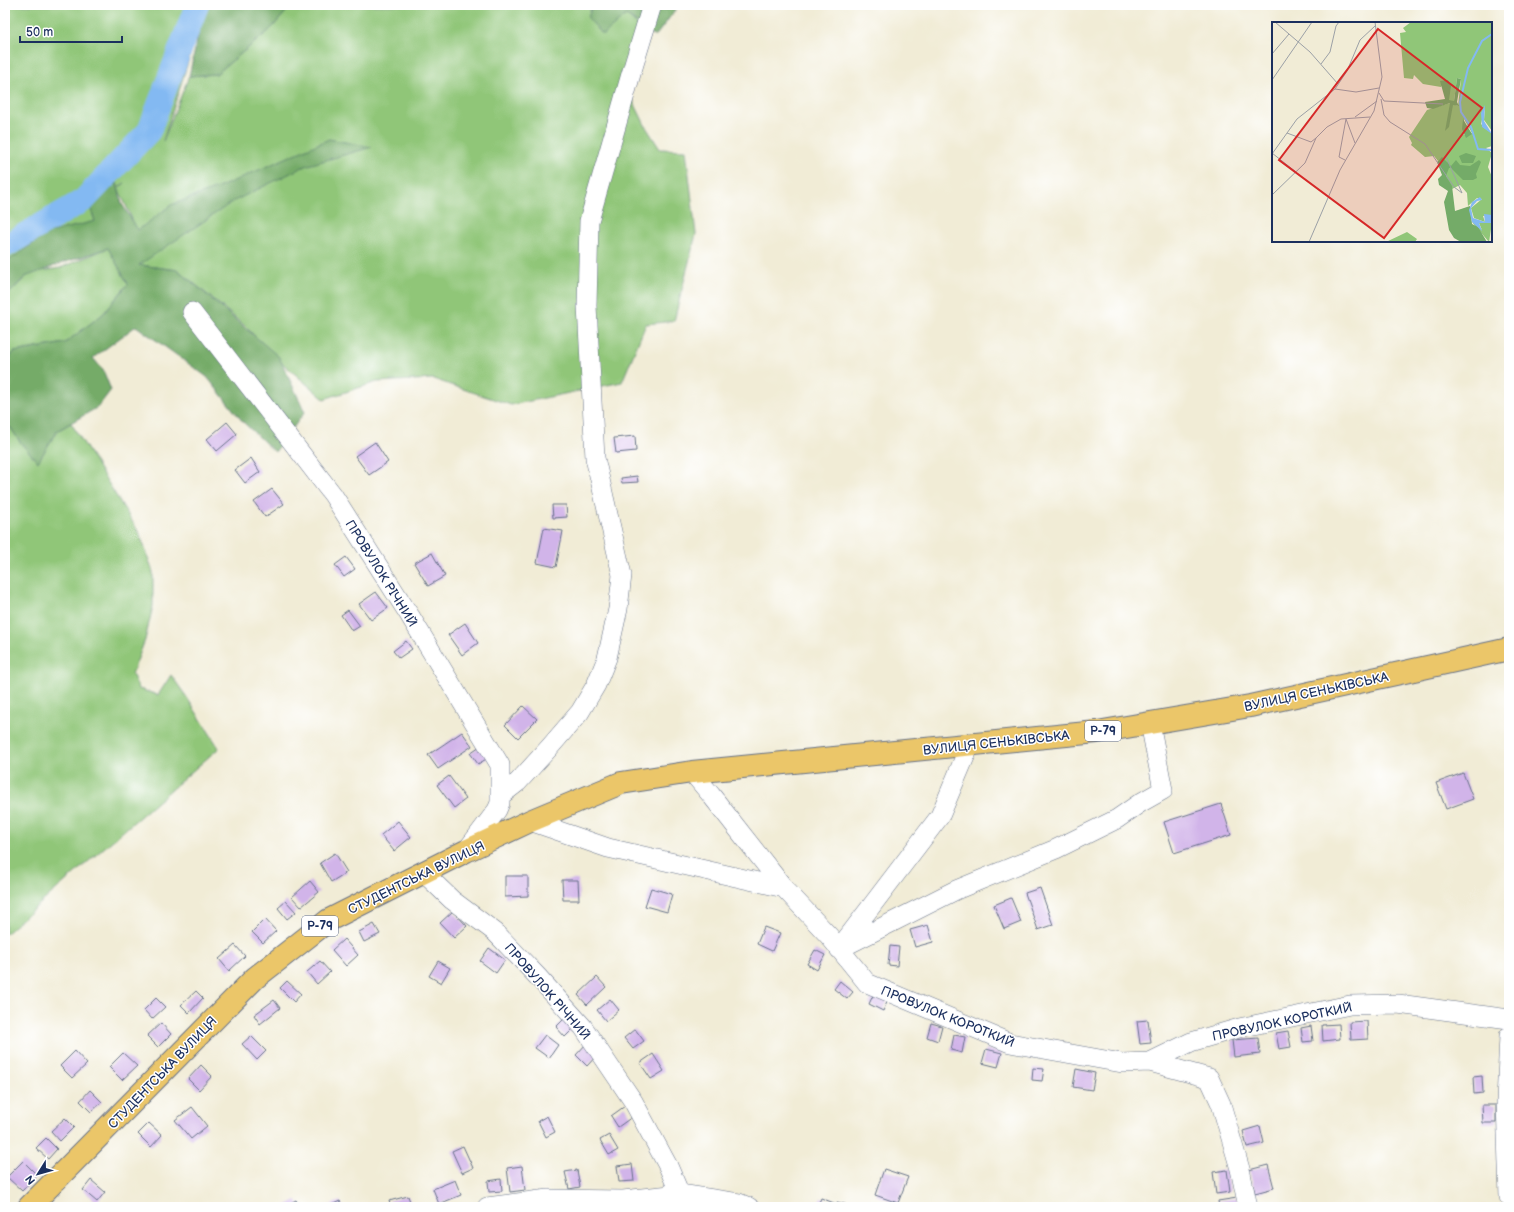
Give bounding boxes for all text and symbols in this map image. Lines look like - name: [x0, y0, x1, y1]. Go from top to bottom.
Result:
- scale bar: [20, 18, 122, 44]
- inset map: [1272, 22, 1492, 242]
- text: 50 m: [26, 25, 53, 40]
- street label: ПРОВУЛОК РIЧНИЙ: [342, 517, 421, 630]
- street label: ВУЛИЦЯ СЕНЬКIВСЬКА: [1243, 669, 1390, 715]
- road number: Р-79: [1085, 721, 1121, 741]
- street label: ВУЛИЦЯ СЕНЬКIВСЬКА: [922, 727, 1070, 759]
- street label: СТУДЕНТСЬКА ВУЛИЦЯ: [346, 838, 487, 918]
- road number: Р-79: [302, 916, 338, 936]
- street label: ПРОВУЛОК РІЧНИЙ: [501, 940, 594, 1043]
- street label: ПРОВУЛОК КОРОТКИЙ: [878, 983, 1017, 1051]
- street label: ПРОВУЛОК КОРОТКИЙ: [1211, 999, 1354, 1045]
- street label: СТУДЕНТСЬКА ВУЛИЦЯ: [105, 1013, 221, 1132]
- north arrow: [18, 1154, 58, 1194]
- text: N: [23, 1173, 38, 1187]

